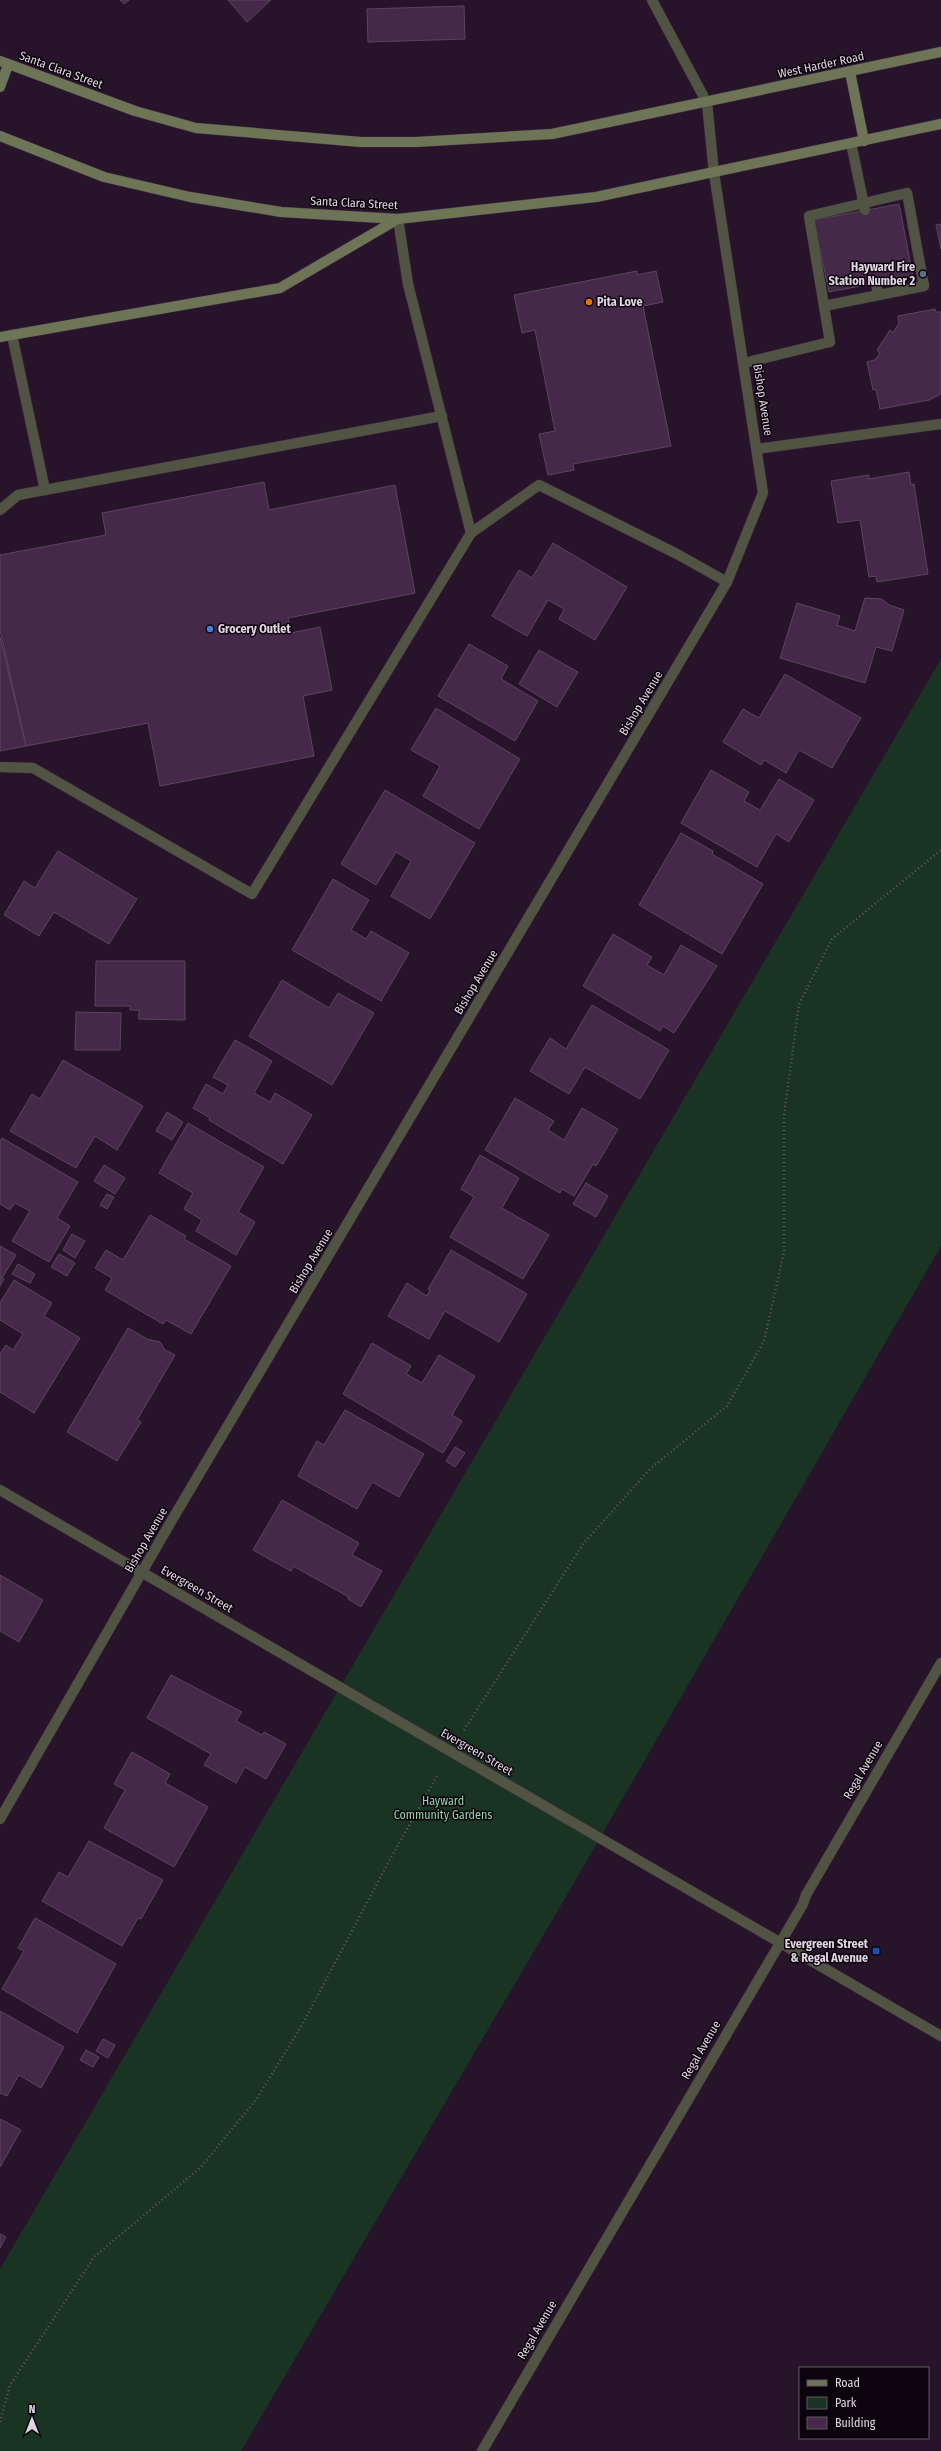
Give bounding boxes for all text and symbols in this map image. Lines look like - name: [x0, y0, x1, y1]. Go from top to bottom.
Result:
- street label: Santa Clara Street: [17, 48, 105, 92]
- street label: West Harder Road: [777, 49, 865, 81]
- street label: Santa Clara Street: [310, 194, 398, 212]
- place label: Hayward Fire Station Number 2: [829, 260, 915, 288]
- marker: Hayward Fire Station Number 2: [918, 269, 928, 279]
- place label: Pita Love: [597, 295, 642, 309]
- marker: Pita Love: [584, 297, 594, 307]
- street label: Bishop Avenue: [750, 363, 776, 437]
- place label: Grocery Outlet: [218, 622, 291, 636]
- marker: Grocery Outlet: [205, 624, 215, 634]
- street label: Bishop Avenue: [616, 668, 666, 738]
- street label: Bishop Avenue: [451, 947, 501, 1017]
- street label: Bishop Avenue: [286, 1226, 336, 1296]
- street label: Bishop Avenue: [122, 1505, 170, 1575]
- street label: Evergreen Street: [159, 1563, 235, 1615]
- street label: Evergreen Street: [439, 1726, 515, 1778]
- street label: Regal Avenue: [841, 1738, 885, 1802]
- park label: Hayward Community Gardens: [394, 1794, 492, 1822]
- place label: Evergreen Street & Regal Avenue: [785, 1937, 869, 1965]
- marker: Evergreen Street & Regal Avenue: [871, 1946, 881, 1956]
- street label: Regal Avenue: [679, 2018, 723, 2082]
- street label: Regal Avenue: [515, 2298, 559, 2362]
- legend: [799, 2367, 929, 2439]
- text: Road: [835, 2376, 860, 2390]
- text: Park: [835, 2396, 857, 2410]
- north arrow: [12, 2399, 52, 2439]
- text: N: [29, 2403, 35, 2416]
- text: Building: [835, 2416, 876, 2430]

